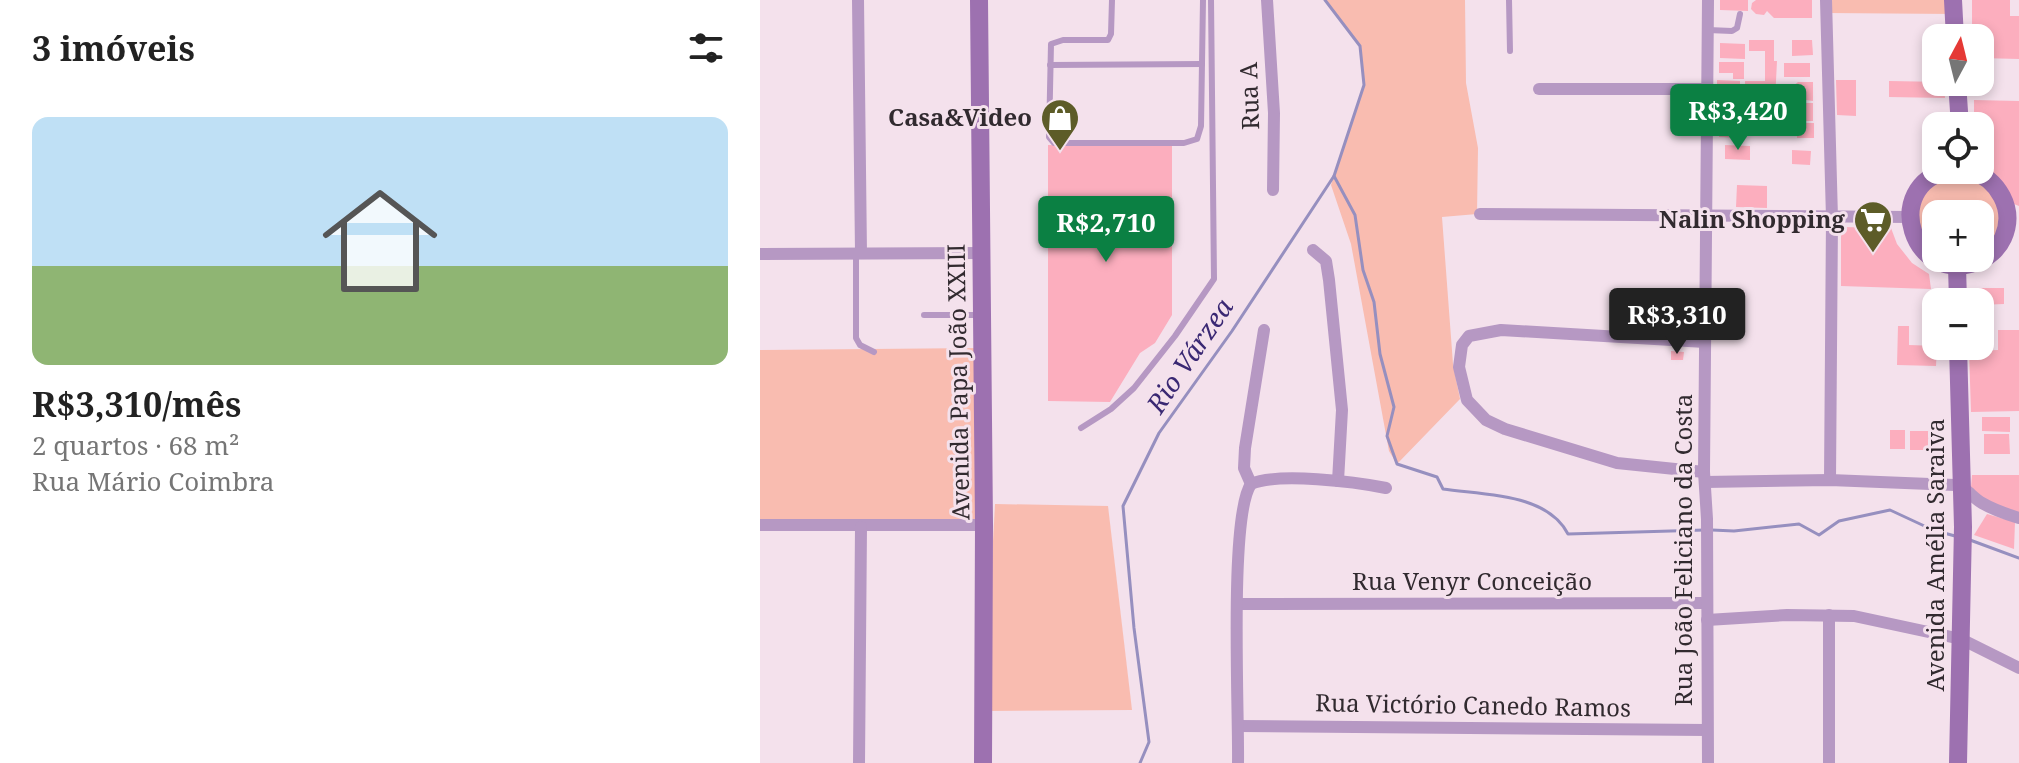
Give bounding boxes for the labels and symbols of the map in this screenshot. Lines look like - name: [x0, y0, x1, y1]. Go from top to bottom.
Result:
- north arrow: [1922, 24, 1994, 96]
- street label: Rua A: [1231, 62, 1266, 130]
- pin: R$3,420: [1664, 84, 1812, 152]
- shop icon: Casa&Video: [1039, 97, 1081, 152]
- place label: Casa&Video: [888, 100, 1032, 133]
- pin: R$2,710: [1032, 196, 1180, 264]
- supermarket icon: Nalin Shopping: [1852, 199, 1894, 254]
- place label: Nalin Shopping: [1659, 202, 1846, 235]
- street label: Avenida Papa João XXIII: [939, 244, 976, 521]
- pin: R$3,310: [1603, 288, 1751, 356]
- water label: Rio Várzea: [1137, 291, 1241, 421]
- street label: Rua João Feliciano da Costa: [1666, 394, 1699, 706]
- street label: Avenida Amélia Saraiva: [1918, 418, 1951, 692]
- street label: Rua Venyr Conceição: [1352, 564, 1592, 597]
- street label: Rua Victório Canedo Ramos: [1315, 685, 1631, 724]

